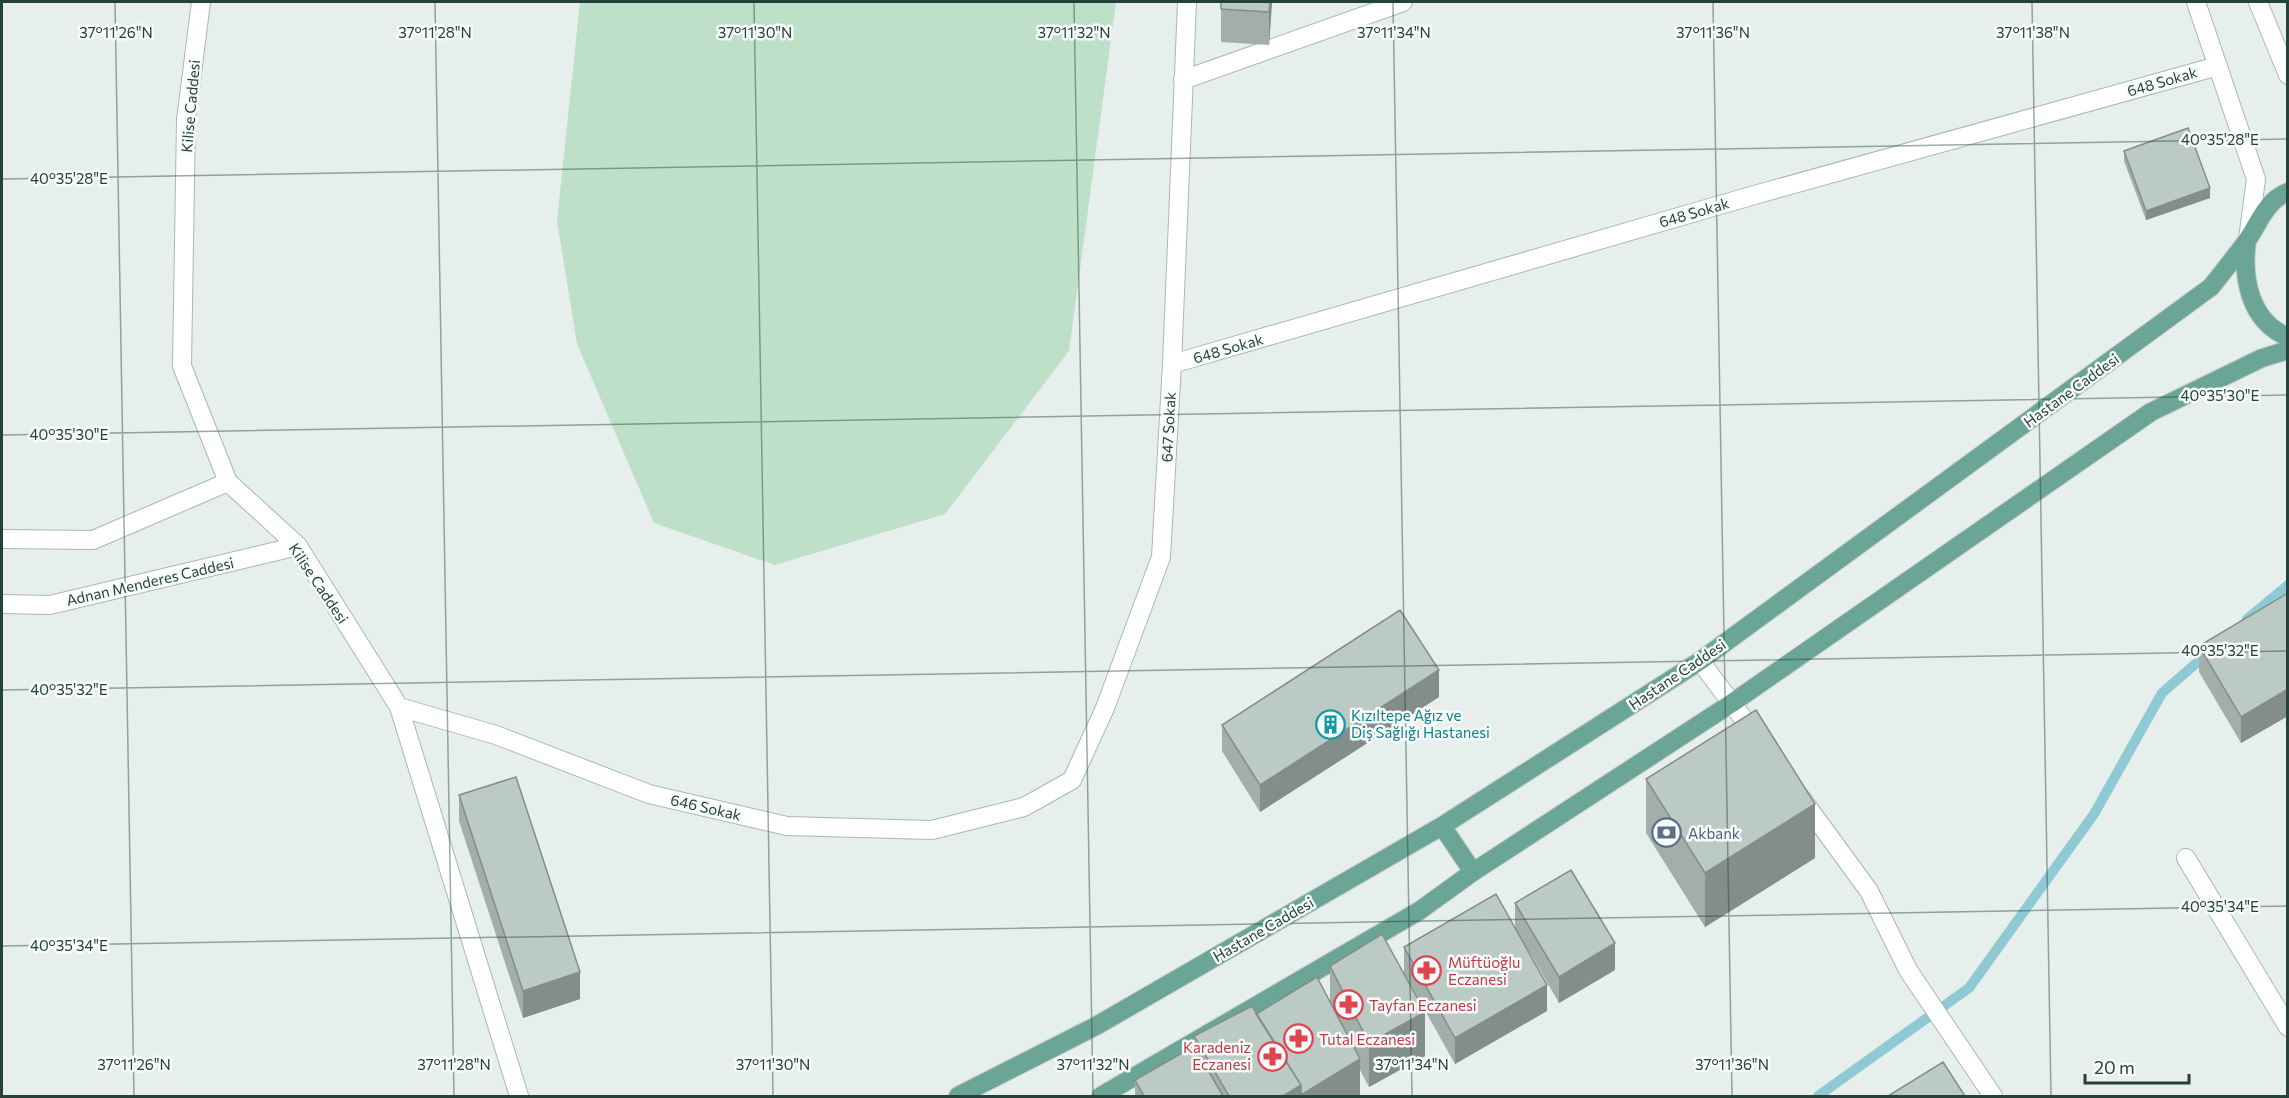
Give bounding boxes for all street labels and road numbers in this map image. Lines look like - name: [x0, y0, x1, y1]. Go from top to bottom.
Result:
- street label: Kilise Caddesi: [177, 59, 203, 153]
- street label: 648 Sokak: [2125, 62, 2199, 100]
- street label: 648 Sokak: [1657, 193, 1731, 231]
- street label: 648 Sokak: [1191, 329, 1265, 367]
- street label: Hastane Caddesi: [2020, 349, 2122, 431]
- street label: 647 Sokak: [1157, 391, 1179, 463]
- street label: Kilise Caddesi: [285, 539, 353, 627]
- street label: Adnan Menderes Caddesi: [64, 553, 236, 609]
- street label: Hastane Caddesi: [1625, 635, 1729, 713]
- street label: 646 Sokak: [669, 790, 743, 824]
- street label: Hastane Caddesi: [1209, 893, 1317, 965]

